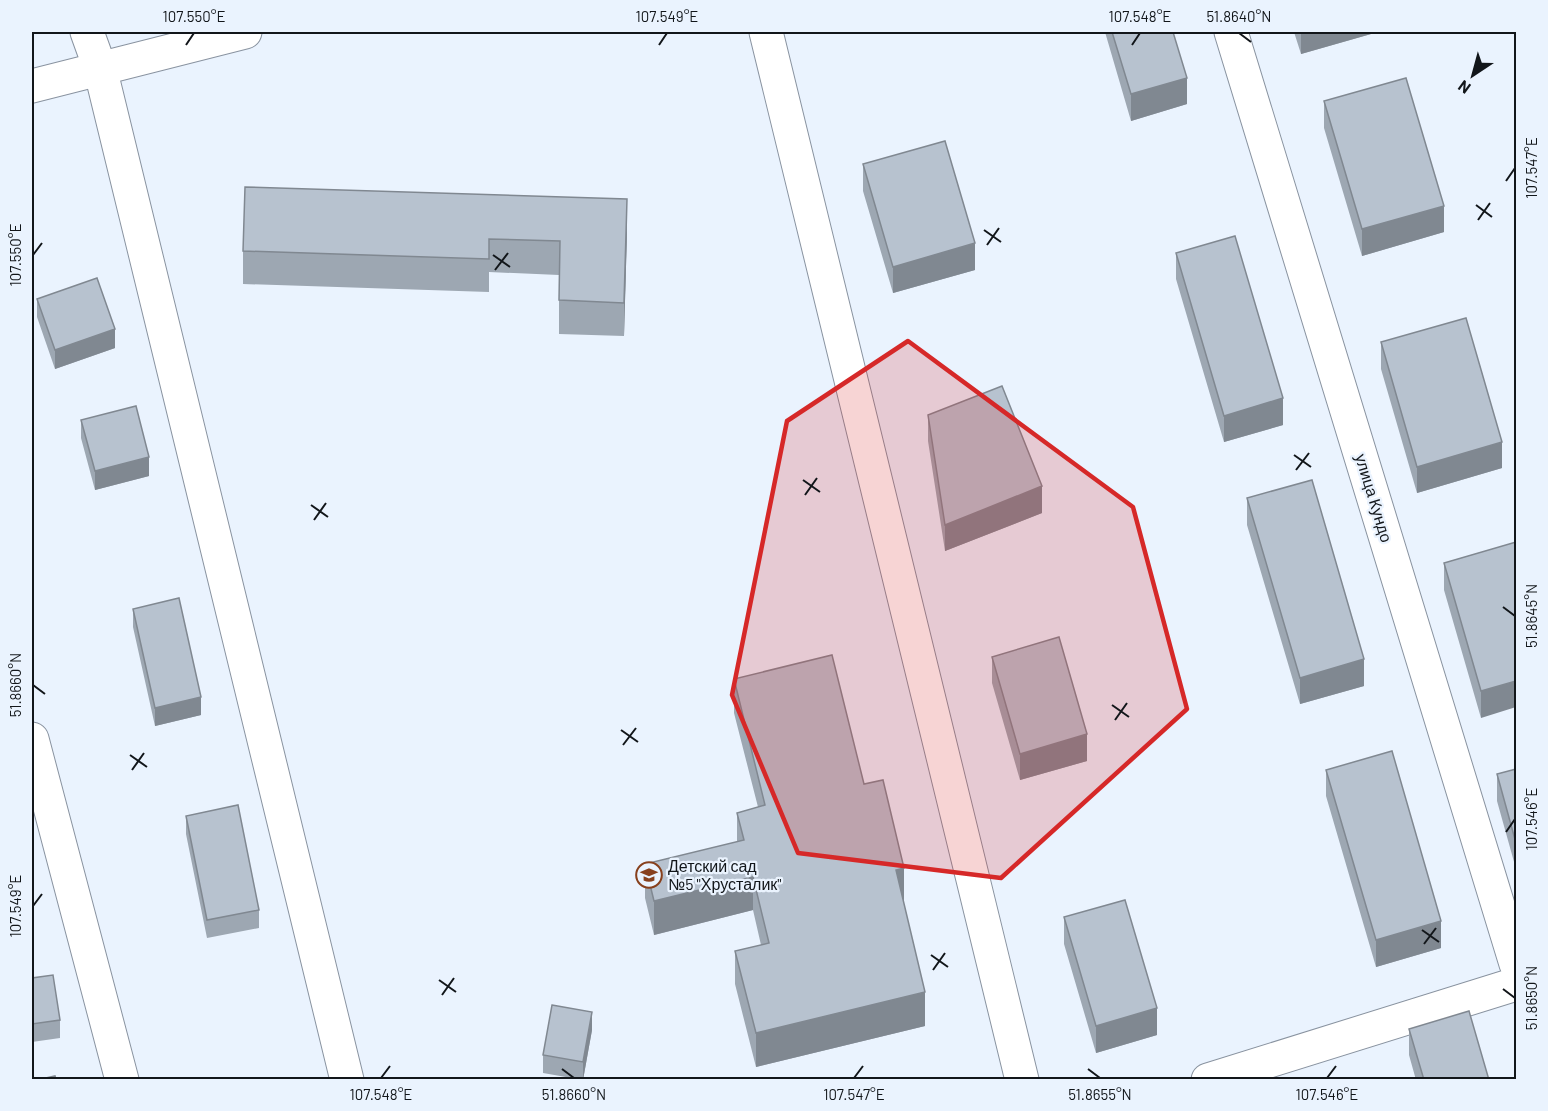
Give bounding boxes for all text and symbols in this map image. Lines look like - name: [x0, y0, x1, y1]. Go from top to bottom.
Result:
- text: 107.550°E: [162, 7, 226, 25]
- text: 107.549°E: [636, 7, 698, 25]
- text: 107.548°E: [1109, 7, 1171, 25]
- text: 51.8640°N: [1207, 7, 1271, 25]
- north arrow: [1443, 45, 1503, 105]
- text: N: [1454, 77, 1474, 98]
- text: 107.547°E: [1522, 137, 1540, 199]
- text: 107.550°E: [6, 223, 24, 287]
- street label: улица Кундо: [1352, 451, 1397, 545]
- text: 51.8645°N: [1522, 584, 1540, 648]
- text: 51.8660°N: [6, 653, 24, 717]
- text: 107.546°E: [1522, 788, 1540, 850]
- place label: Детский сад №5 "Хрусталик": [668, 856, 782, 893]
- school or university icon: Детский сад №5 "Хрусталик": [634, 860, 664, 890]
- text: 107.549°E: [6, 875, 24, 937]
- text: 51.8650°N: [1522, 966, 1540, 1030]
- text: 107.548°E: [350, 1085, 412, 1103]
- text: 51.8660°N: [542, 1085, 606, 1103]
- text: 107.547°E: [823, 1085, 885, 1103]
- text: 51.8655°N: [1068, 1085, 1132, 1103]
- text: 107.546°E: [1296, 1085, 1358, 1103]

